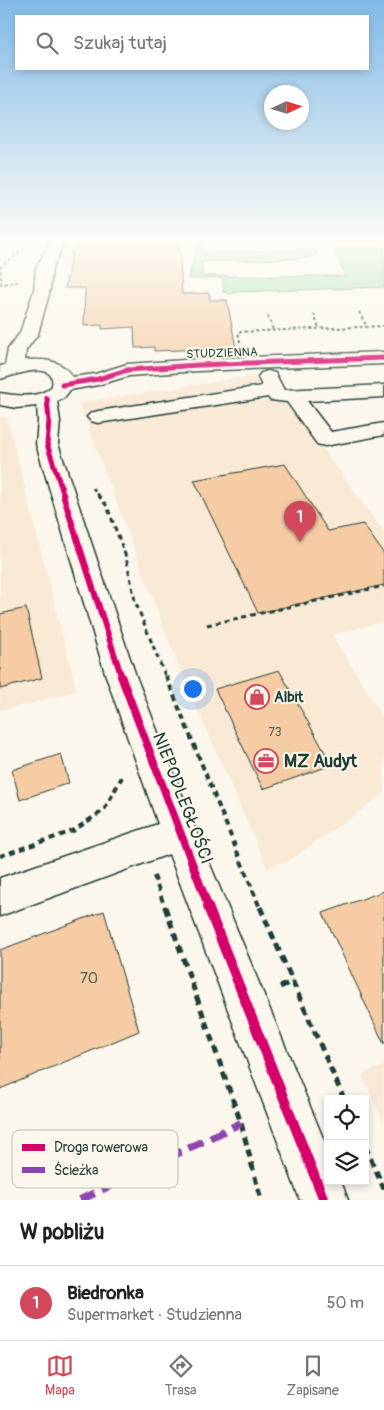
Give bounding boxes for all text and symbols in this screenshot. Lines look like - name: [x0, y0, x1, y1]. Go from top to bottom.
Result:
- search box: [15, 15, 369, 70]
- icon: search: [33, 29, 61, 57]
- text: Szukaj tutaj: [73, 31, 167, 55]
- north arrow: [264, 85, 309, 130]
- street label: STUDZIENNA: [186, 345, 258, 362]
- pin: 1: [284, 501, 316, 542]
- your location: [180, 676, 206, 702]
- shop icon: Albit: [244, 684, 270, 710]
- place label: Albit: [274, 688, 304, 707]
- house number: 73: [268, 725, 282, 740]
- street label: NIEPODLEGŁOŚCI: [147, 729, 218, 867]
- office icon: MZ Audyt: [253, 748, 279, 774]
- place label: MZ Audyt: [284, 750, 358, 773]
- house number: 70: [80, 969, 98, 988]
- map controls: [324, 1095, 369, 1185]
- button: locate: [324, 1095, 369, 1140]
- legend: [12, 1130, 178, 1188]
- text: Droga rowerowa: [54, 1139, 148, 1156]
- button: layers: [324, 1140, 369, 1185]
- text: Ścieżka: [54, 1161, 98, 1179]
- text: W pobliżu: [20, 1219, 104, 1246]
- text: Biedronka: [67, 1281, 144, 1305]
- text: 1: [33, 1293, 39, 1313]
- text: 50 m: [327, 1293, 364, 1313]
- text: Supermarket · Studzienna: [67, 1305, 242, 1325]
- tab: Mapa: [45, 1352, 75, 1399]
- tab: Trasa: [165, 1352, 197, 1399]
- tab: Zapisane: [287, 1352, 339, 1399]

